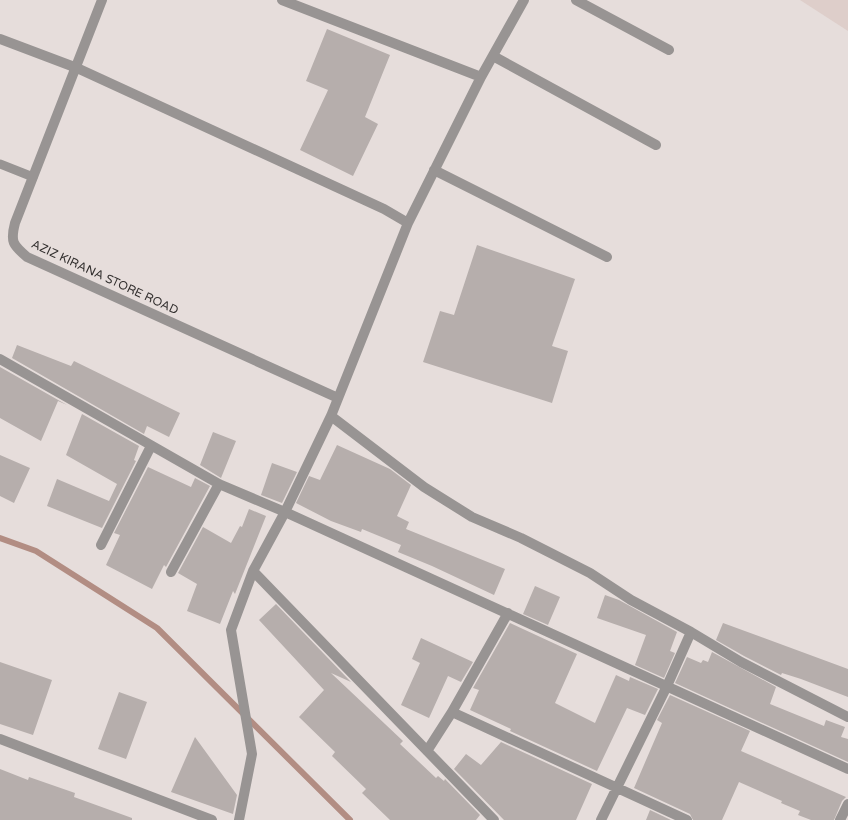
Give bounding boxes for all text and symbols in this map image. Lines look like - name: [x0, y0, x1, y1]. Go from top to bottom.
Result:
- street label: AZIZ KIRANA STORE ROAD: [29, 237, 181, 317]

